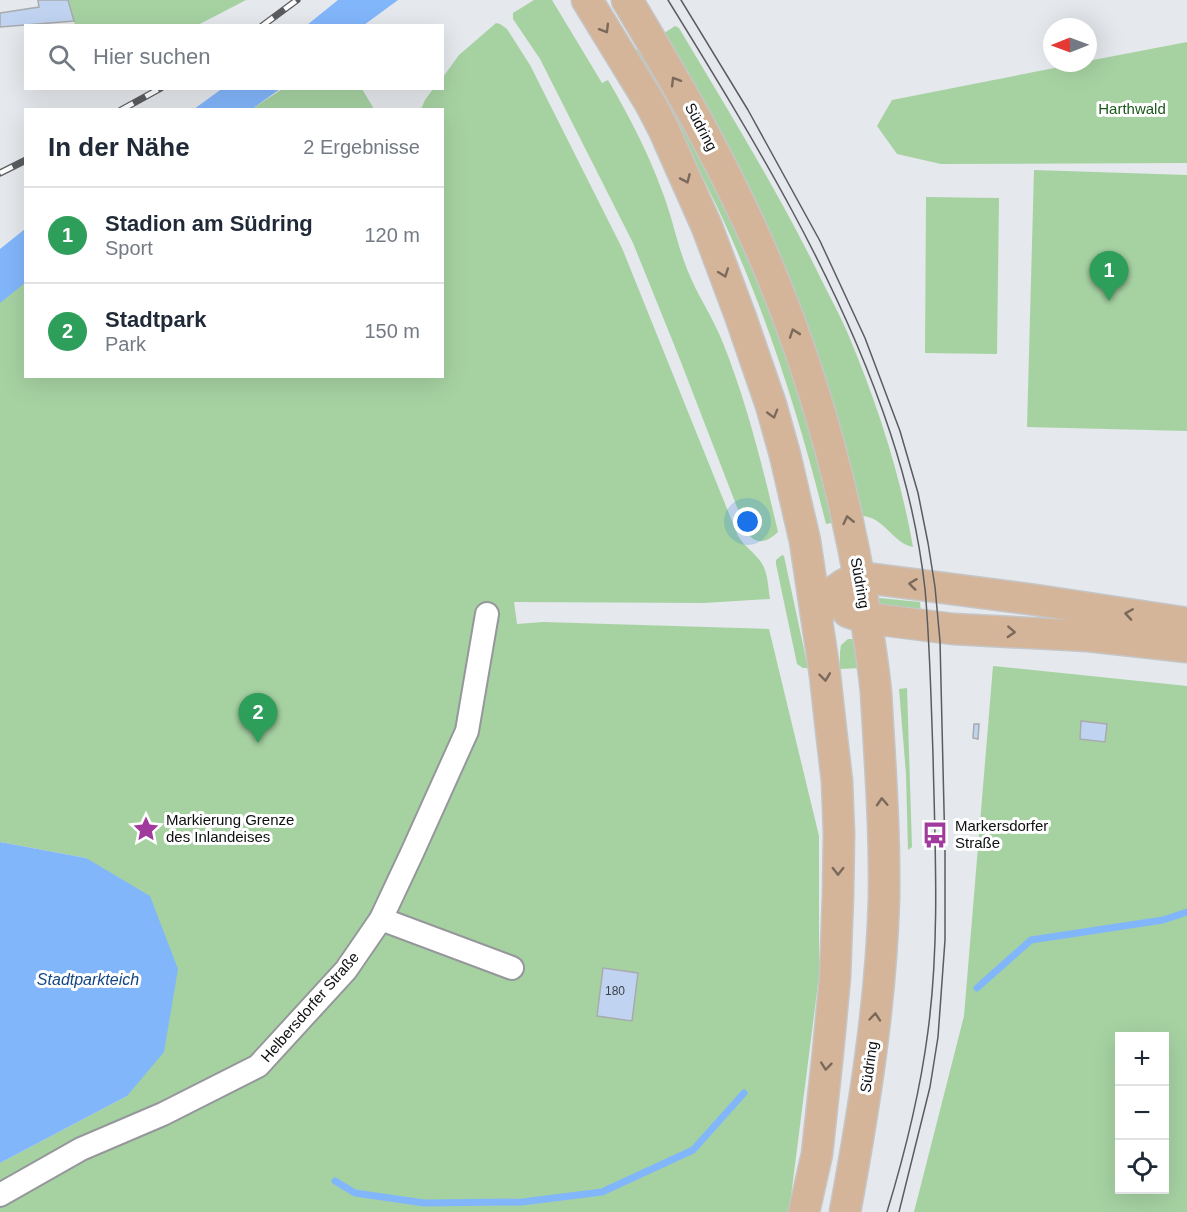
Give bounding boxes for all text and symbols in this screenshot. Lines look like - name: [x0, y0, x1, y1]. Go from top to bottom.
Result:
- north arrow: [1043, 18, 1097, 72]
- one-way arrow: [598, 23, 610, 33]
- search box: [24, 24, 444, 90]
- icon: search: [45, 41, 78, 74]
- text: Hier suchen: [93, 44, 210, 69]
- one-way arrow: [671, 77, 683, 87]
- street label: Südring: [682, 100, 721, 154]
- park label: Harthwald: [1098, 100, 1166, 117]
- text: In der Nähe: [48, 132, 190, 162]
- text: 2 Ergebnisse: [303, 136, 420, 158]
- one-way arrow: [678, 172, 690, 183]
- text: Stadion am Südring: [105, 211, 313, 236]
- text: 1: [62, 224, 73, 246]
- text: 120 m: [364, 224, 420, 246]
- text: Sport: [105, 237, 153, 259]
- pin: 1: [1090, 252, 1128, 301]
- one-way arrow: [717, 267, 729, 278]
- text: Stadtpark: [105, 307, 206, 332]
- text: 2: [62, 320, 73, 342]
- text: 150 m: [364, 320, 420, 342]
- one-way arrow: [788, 328, 801, 339]
- text: Park: [105, 333, 146, 355]
- one-way arrow: [766, 408, 778, 419]
- your location: [733, 507, 762, 536]
- one-way arrow: [842, 515, 855, 525]
- street label: Südring: [848, 556, 873, 610]
- one-way arrow: [908, 578, 918, 591]
- one-way arrow: [1125, 608, 1135, 621]
- one-way arrow: [1006, 625, 1015, 638]
- one-way arrow: [818, 672, 831, 682]
- pin: 2: [238, 694, 278, 743]
- one-way arrow: [876, 797, 889, 806]
- place label: Markierung Grenze des Inlandeises: [166, 811, 294, 845]
- place icon: Markierung Grenze des Inlandeises: [131, 814, 161, 844]
- place label: Markersdorfer Straße: [955, 817, 1048, 851]
- bus stop icon: Markersdorfer Straße: [920, 820, 950, 850]
- one-way arrow: [832, 867, 844, 876]
- street label: Helbersdorfer Straße: [257, 948, 362, 1065]
- water label: Stadtparkteich: [37, 971, 139, 988]
- house number: 180: [605, 984, 625, 998]
- one-way arrow: [868, 1013, 881, 1022]
- map controls: [1115, 1032, 1169, 1194]
- button: +: [1115, 1032, 1169, 1086]
- street label: Südring: [856, 1040, 881, 1094]
- one-way arrow: [820, 1061, 833, 1070]
- button: −: [1115, 1086, 1169, 1140]
- button: locate: [1115, 1140, 1169, 1194]

